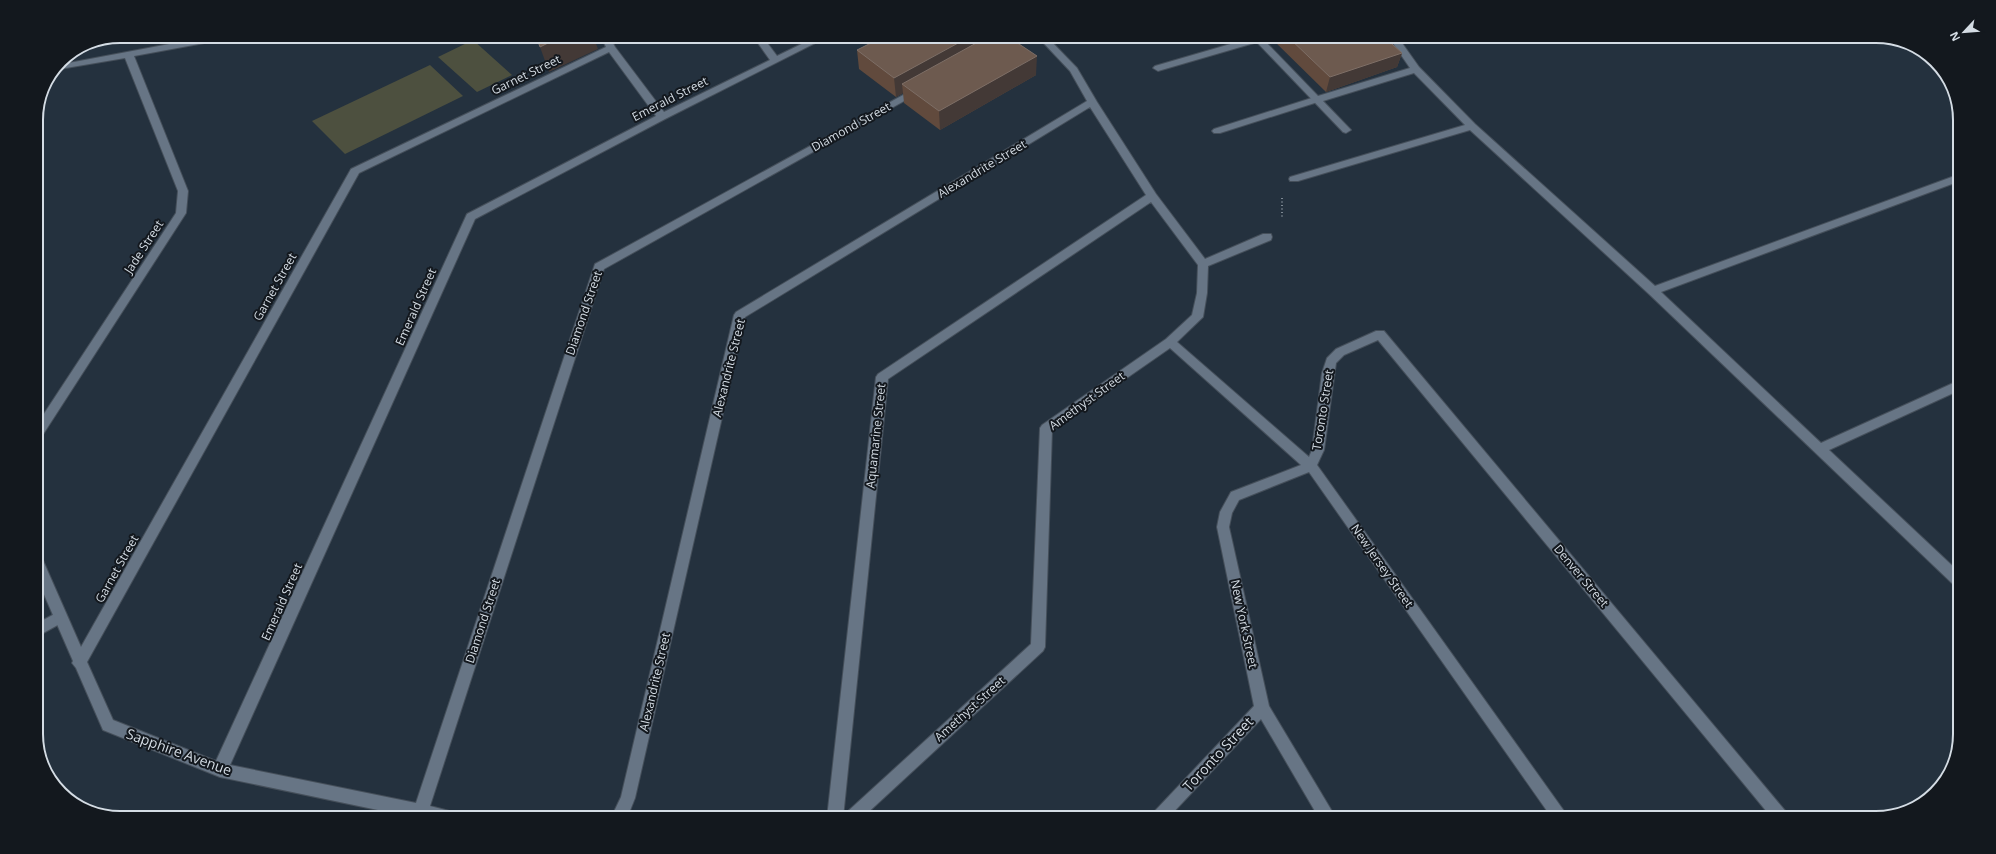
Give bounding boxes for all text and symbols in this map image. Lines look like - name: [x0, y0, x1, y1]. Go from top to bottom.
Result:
- north arrow: [1944, 12, 1984, 52]
- text: N: [1946, 29, 1963, 44]
- street label: Garnet Street: [488, 50, 563, 99]
- street label: Emerald Street: [629, 72, 711, 125]
- street label: Diamond Street: [808, 98, 893, 155]
- street label: Alexandrite Street: [934, 135, 1029, 202]
- street label: Jade Street: [119, 217, 167, 278]
- street label: Garnet Street: [249, 250, 300, 324]
- street label: Emerald Street: [391, 265, 440, 348]
- street label: Diamond Street: [561, 268, 606, 357]
- street label: Alexandrite Street: [708, 317, 749, 419]
- street label: Amethyst Street: [1045, 367, 1128, 434]
- street label: Toronto Street: [1308, 368, 1337, 451]
- street label: Aquamarine Street: [862, 383, 889, 489]
- street label: New Jersey Street: [1347, 521, 1418, 611]
- street label: Garnet Street: [91, 532, 142, 606]
- street label: Denver Street: [1550, 541, 1613, 611]
- street label: Emerald Street: [257, 560, 306, 643]
- street label: Diamond Street: [461, 576, 504, 665]
- street label: New York Street: [1227, 578, 1262, 670]
- street label: Alexandrite Street: [635, 631, 674, 733]
- street label: Amethyst Street: [931, 672, 1009, 745]
- street label: Toronto Street: [1178, 712, 1257, 795]
- street label: Sapphire Avenue: [124, 724, 235, 779]

